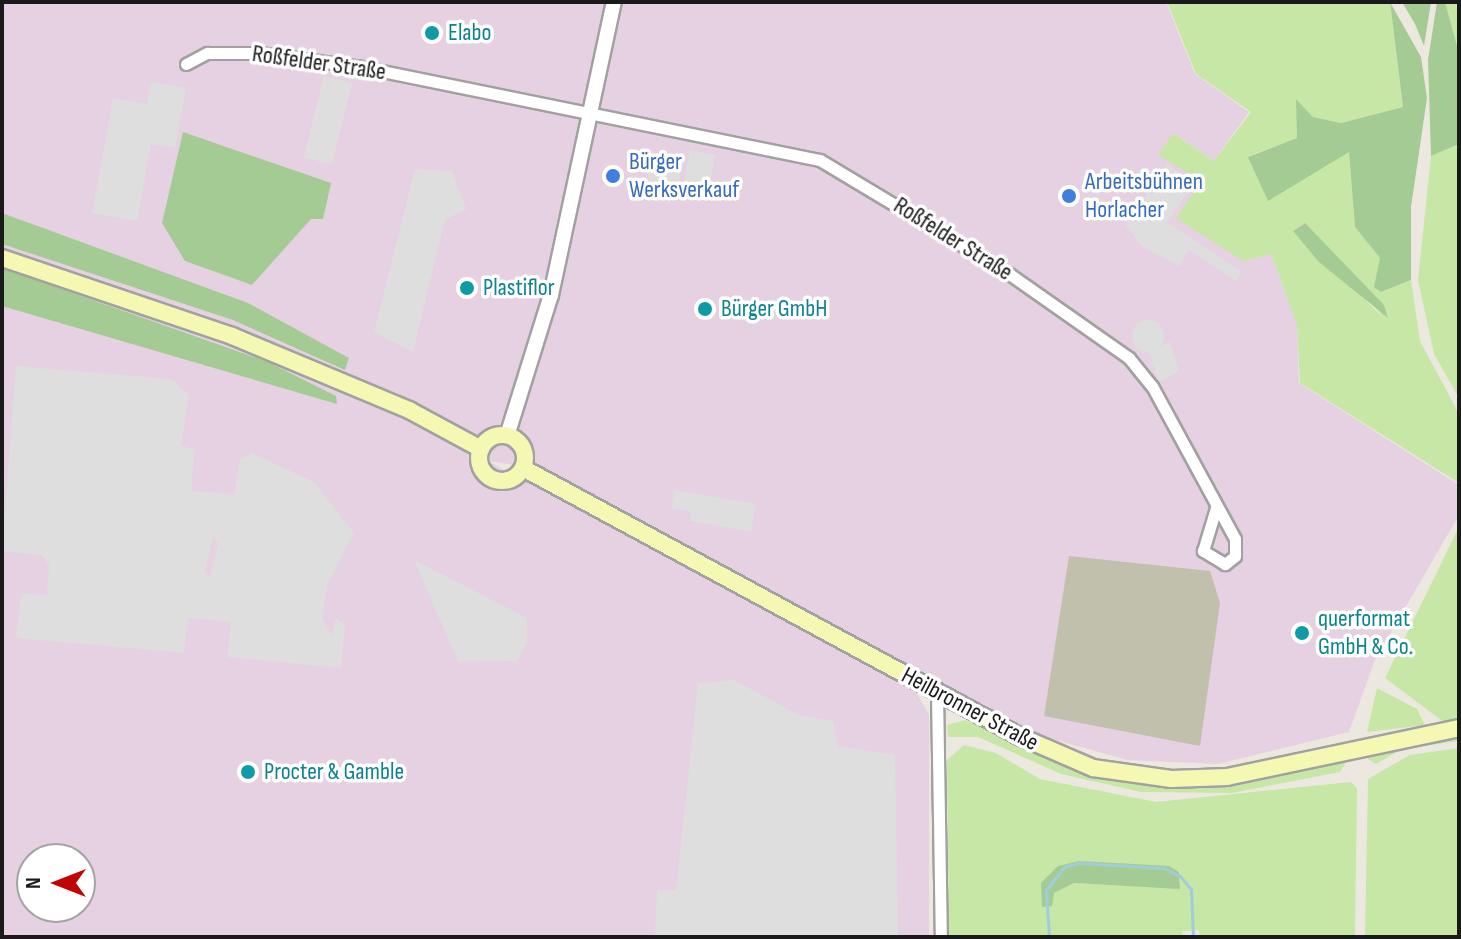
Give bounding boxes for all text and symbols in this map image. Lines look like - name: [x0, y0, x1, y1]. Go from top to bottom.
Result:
- place label: Elabo: [448, 19, 492, 47]
- marker: Elabo: [423, 24, 441, 42]
- street label: Roßfelder Straße: [250, 39, 388, 87]
- place label: Bürger Werksverkauf: [629, 148, 739, 204]
- marker: Bürger Werksverkauf: [604, 167, 622, 185]
- place label: Arbeitsbühnen Horlacher: [1085, 168, 1203, 224]
- marker: Arbeitsbühnen Horlacher: [1060, 187, 1078, 205]
- street label: Roßfelder Straße: [888, 191, 1018, 287]
- place label: Plastiflor: [483, 274, 555, 302]
- marker: Plastiflor: [458, 279, 476, 297]
- place label: Bürger GmbH: [721, 295, 827, 323]
- marker: Bürger GmbH: [696, 300, 714, 318]
- place label: querformat GmbH & Co.: [1318, 605, 1413, 661]
- marker: querformat GmbH & Co.: [1293, 624, 1311, 642]
- street label: Heilbronner Straße: [897, 661, 1043, 757]
- place label: Procter & Gamble: [264, 758, 404, 786]
- marker: Procter & Gamble: [239, 763, 257, 781]
- north arrow: [16, 843, 96, 923]
- text: N: [20, 877, 47, 889]

